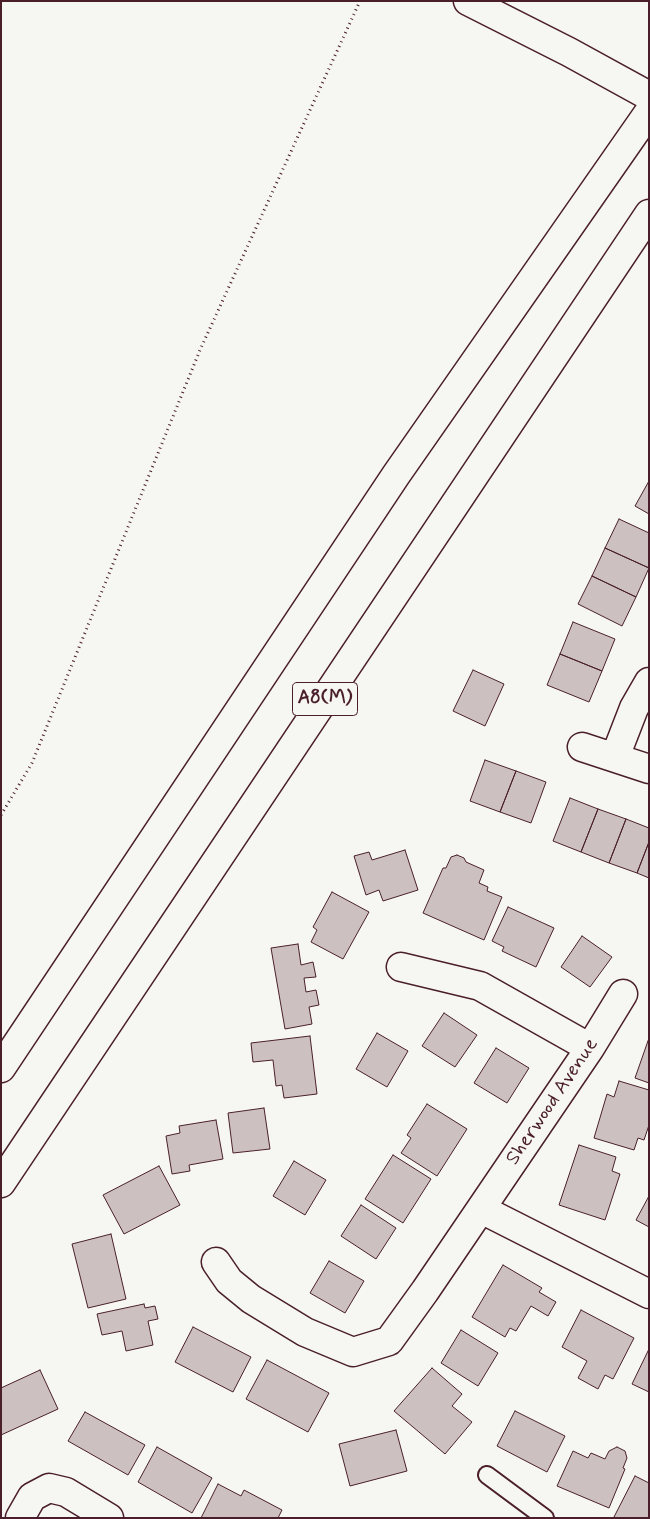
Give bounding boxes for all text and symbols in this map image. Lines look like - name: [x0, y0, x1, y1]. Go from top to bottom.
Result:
- road number: A8(M): [292, 682, 358, 716]
- street label: Sherwood Avenue: [502, 1034, 604, 1170]

